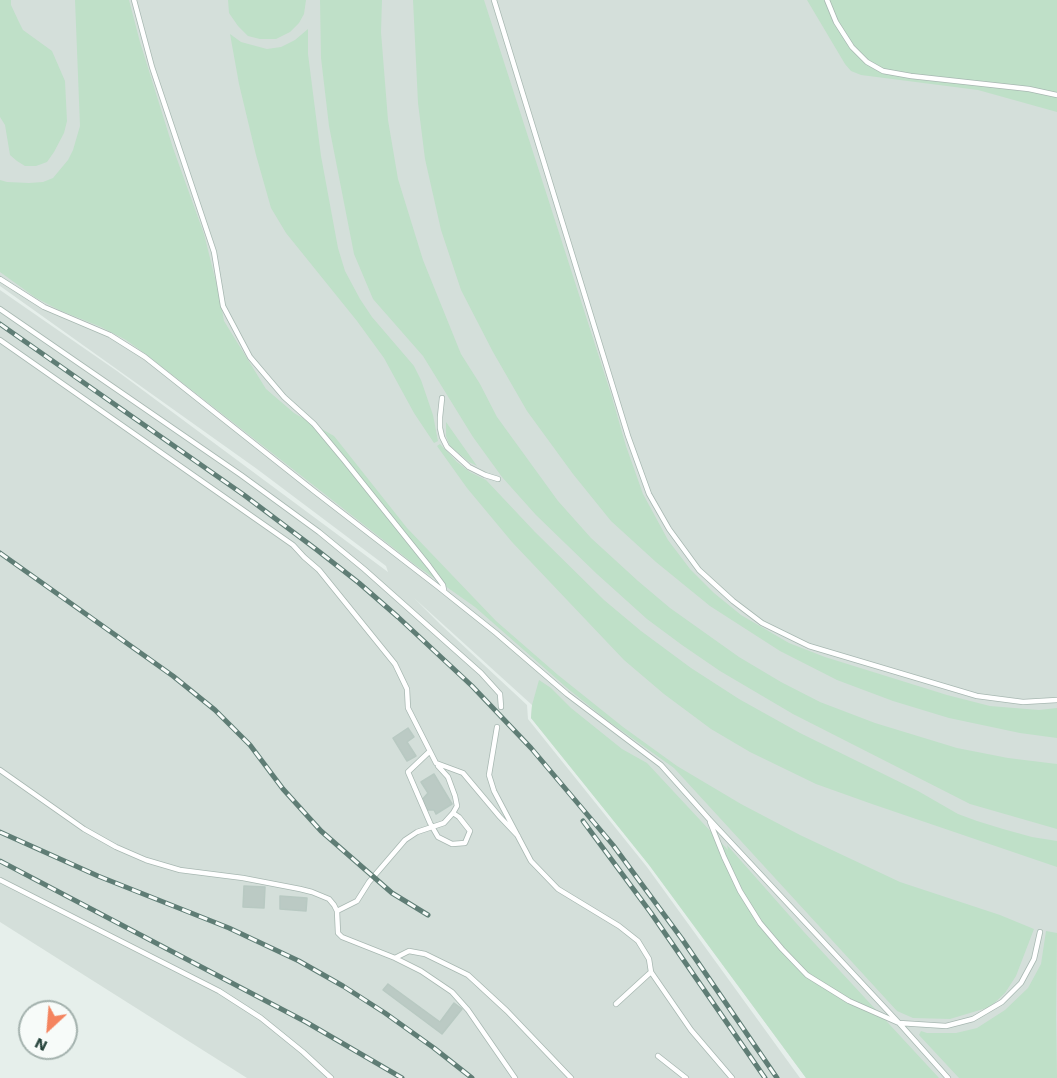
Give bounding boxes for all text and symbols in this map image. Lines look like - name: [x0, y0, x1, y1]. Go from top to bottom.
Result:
- north arrow: [18, 1000, 78, 1060]
- text: N: [31, 1034, 50, 1056]

